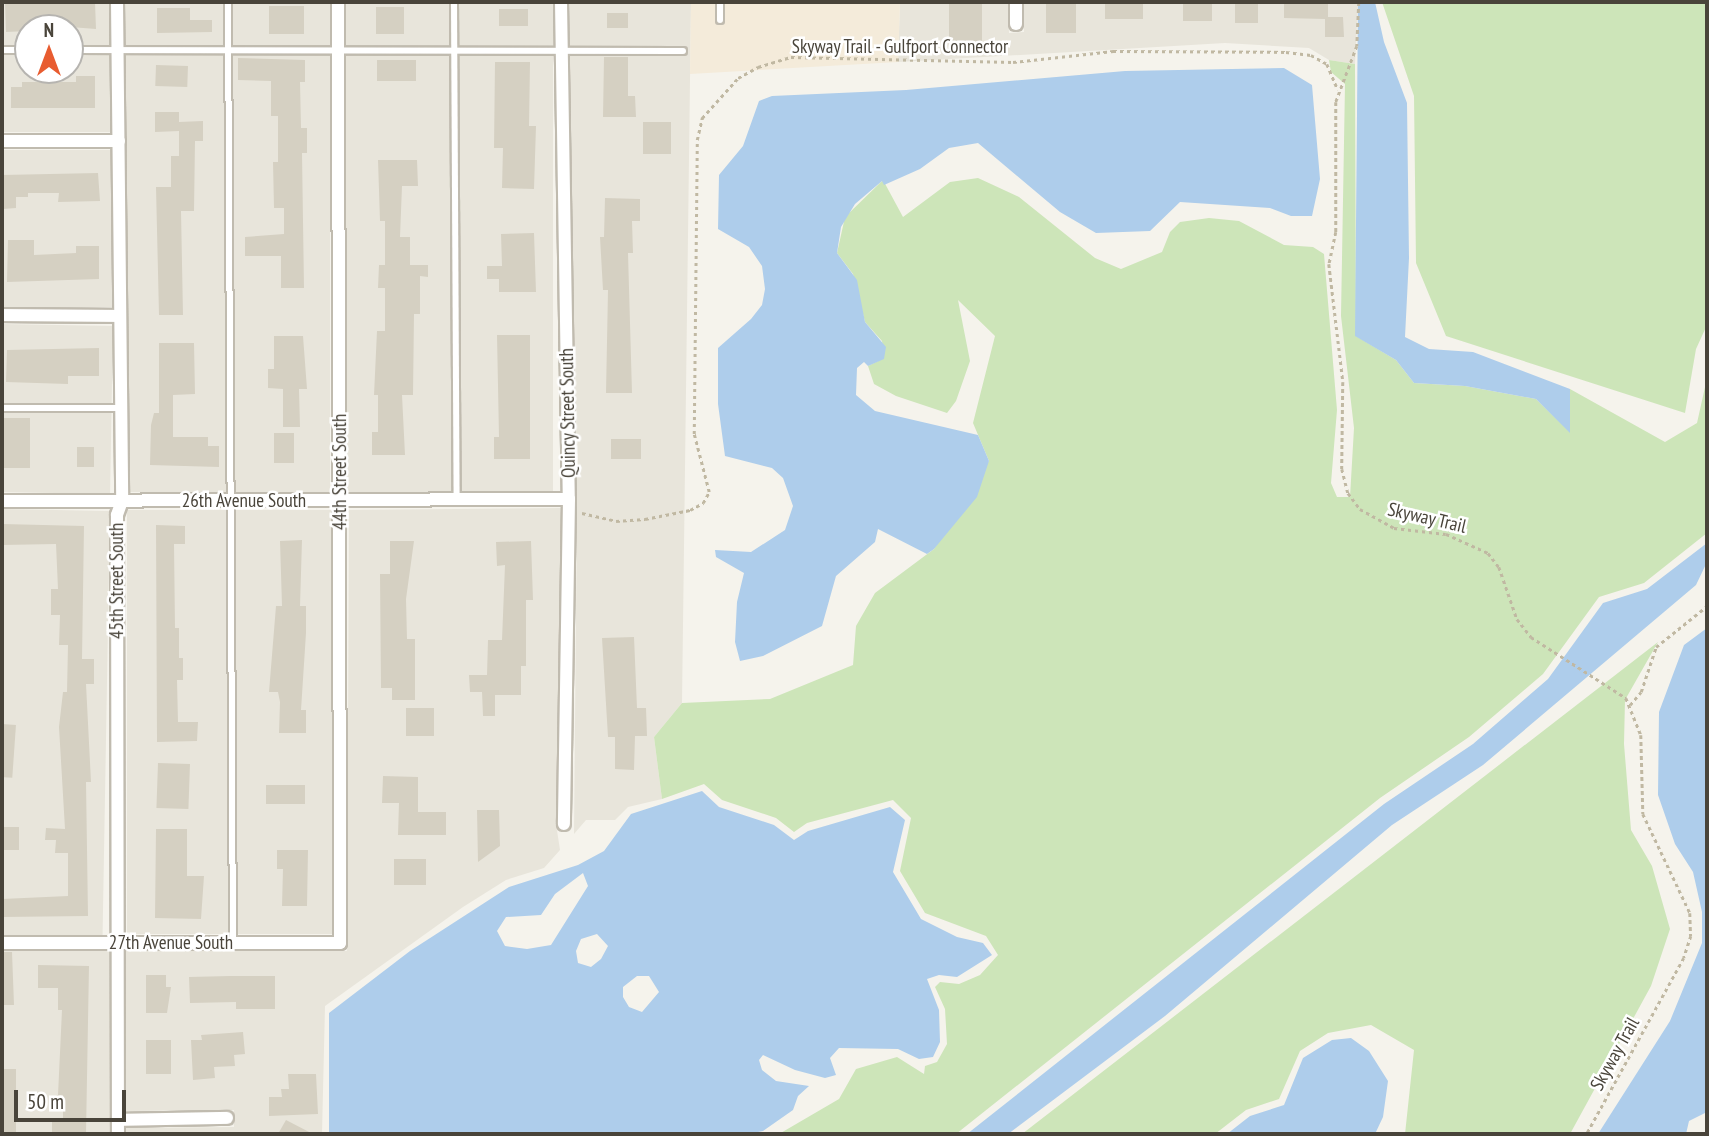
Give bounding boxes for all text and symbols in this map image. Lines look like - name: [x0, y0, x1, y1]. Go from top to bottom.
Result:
- north arrow: [14, 14, 84, 84]
- text: N: [44, 18, 54, 42]
- street label: Skyway Trail - Gulfport Connector: [791, 36, 1009, 58]
- street label: Quincy Street South: [555, 348, 581, 478]
- street label: 44th Street South: [329, 414, 351, 530]
- street label: 26th Avenue South: [182, 490, 306, 512]
- street label: Skyway Trail: [1385, 498, 1469, 538]
- street label: 45th Street South: [106, 523, 128, 639]
- street label: 27th Avenue South: [109, 932, 233, 954]
- street label: Skyway Trail: [1585, 1013, 1645, 1095]
- scale bar: [18, 1076, 130, 1120]
- text: 50 m: [27, 1088, 64, 1115]

